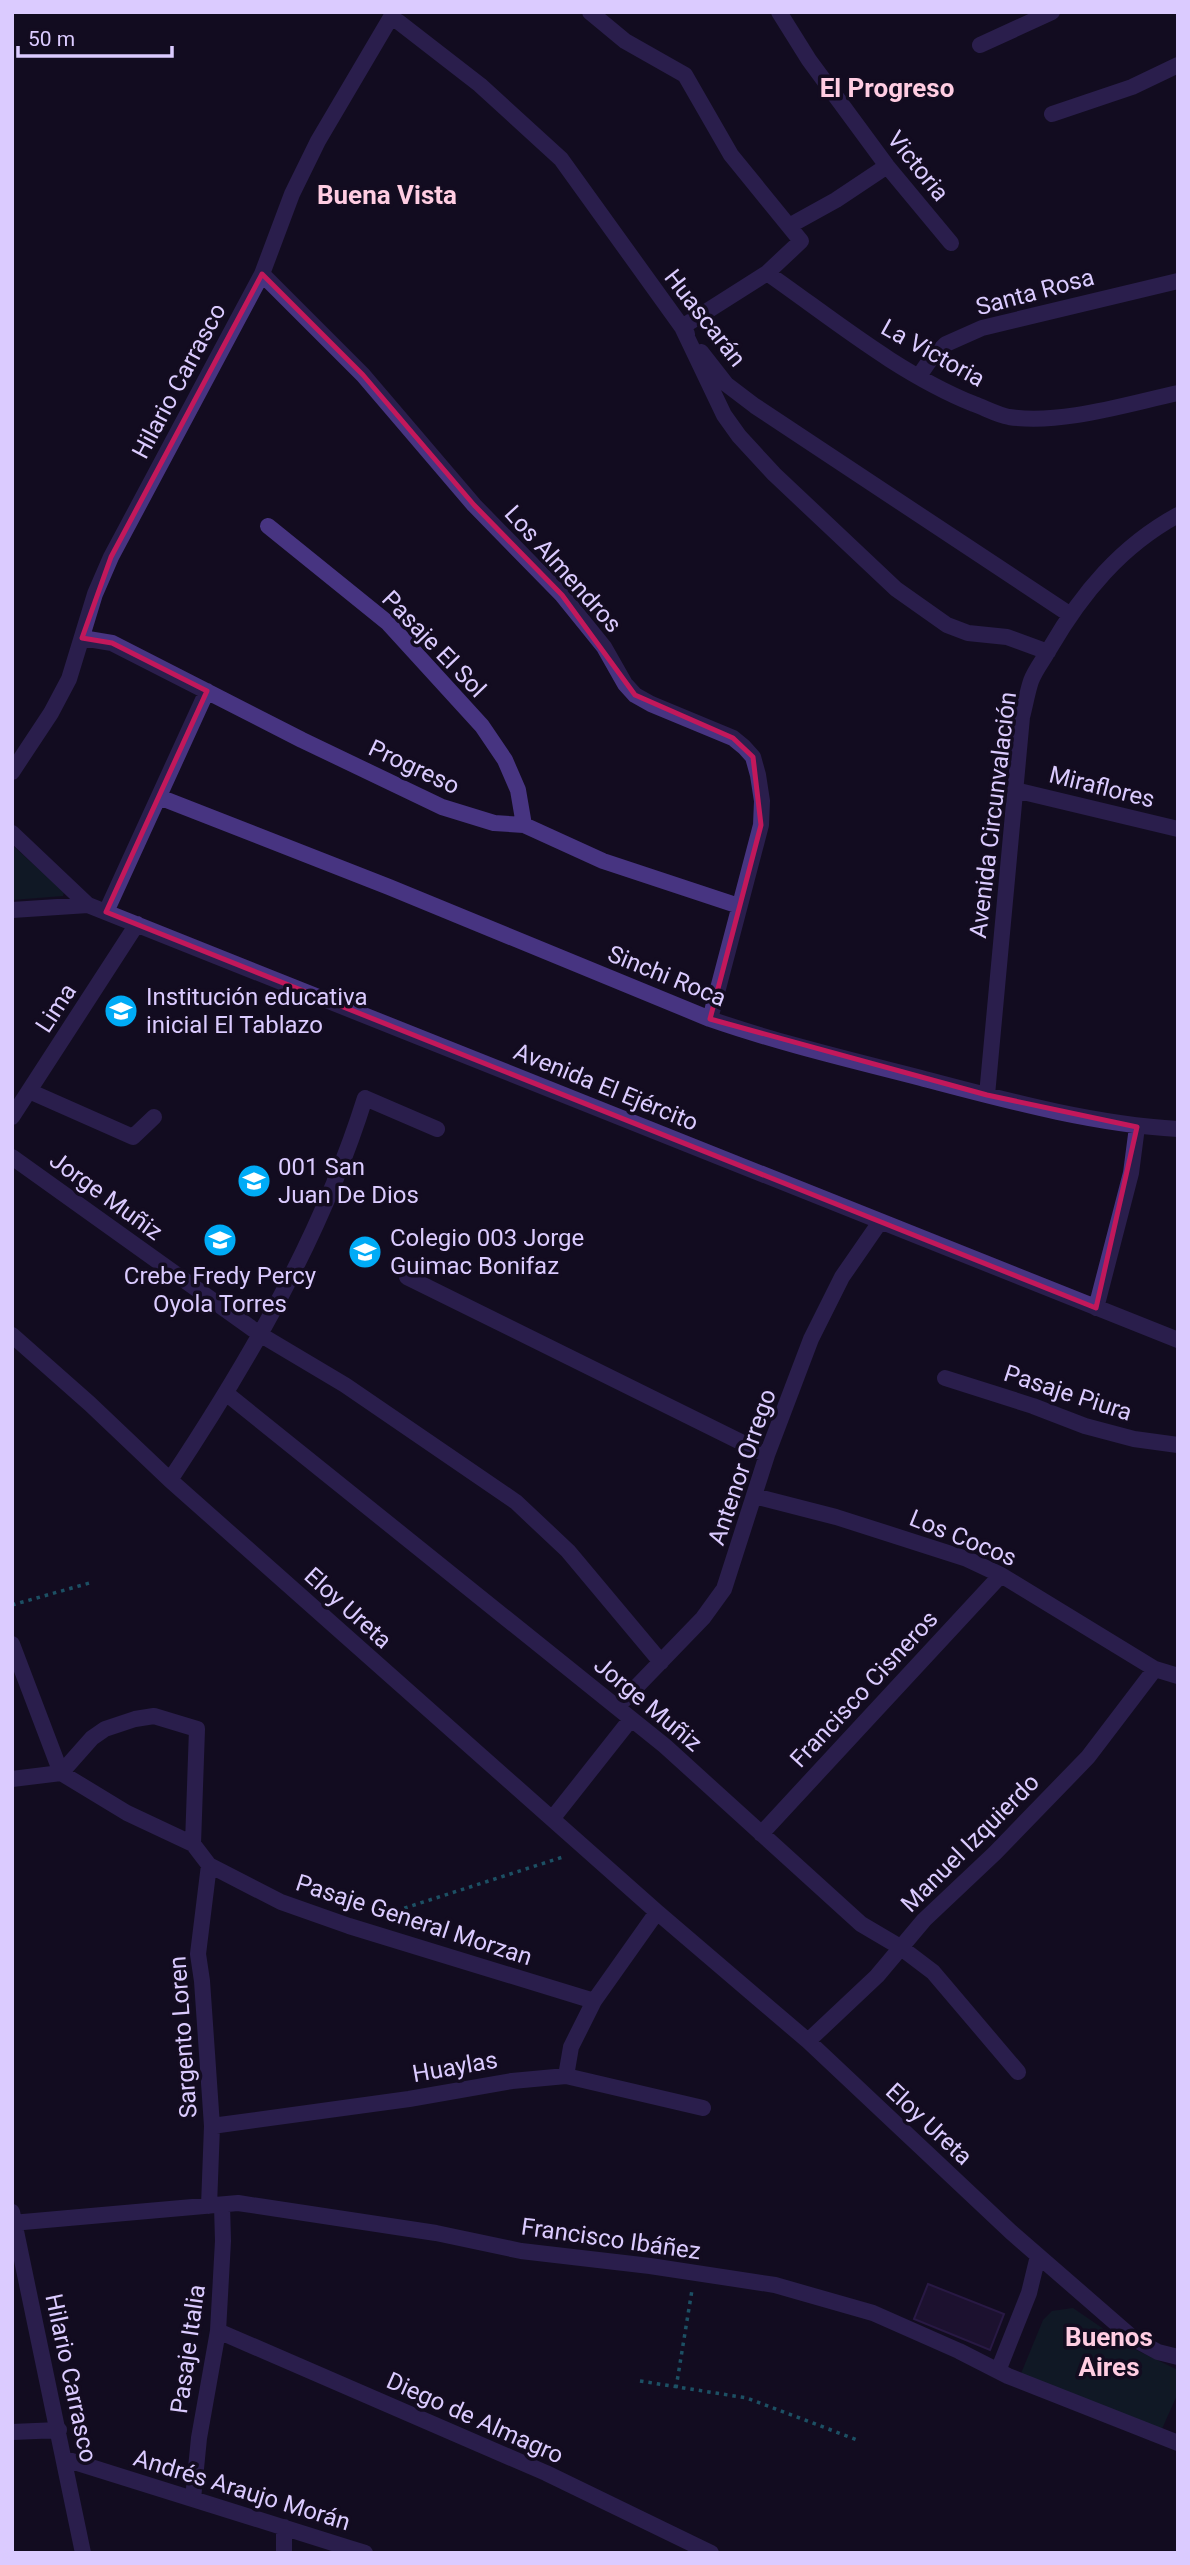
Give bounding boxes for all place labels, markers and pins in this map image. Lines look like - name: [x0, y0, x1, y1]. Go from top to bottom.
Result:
- place label: Institución educativa inicial El Tablazo: [146, 983, 368, 1039]
- school or university icon: Institución educativa inicial El Tablazo: [102, 992, 140, 1030]
- place label: 001 San Juan De Dios: [278, 1153, 419, 1209]
- school or university icon: 001 San Juan De Dios: [235, 1162, 273, 1200]
- school or university icon: Crebe Fredy Percy Oyola Torres: [201, 1221, 239, 1259]
- place label: Colegio 003 Jorge Guimac Bonifaz: [390, 1224, 584, 1280]
- school or university icon: Colegio 003 Jorge Guimac Bonifaz: [346, 1233, 384, 1271]
- place label: Crebe Fredy Percy Oyola Torres: [124, 1262, 317, 1318]

